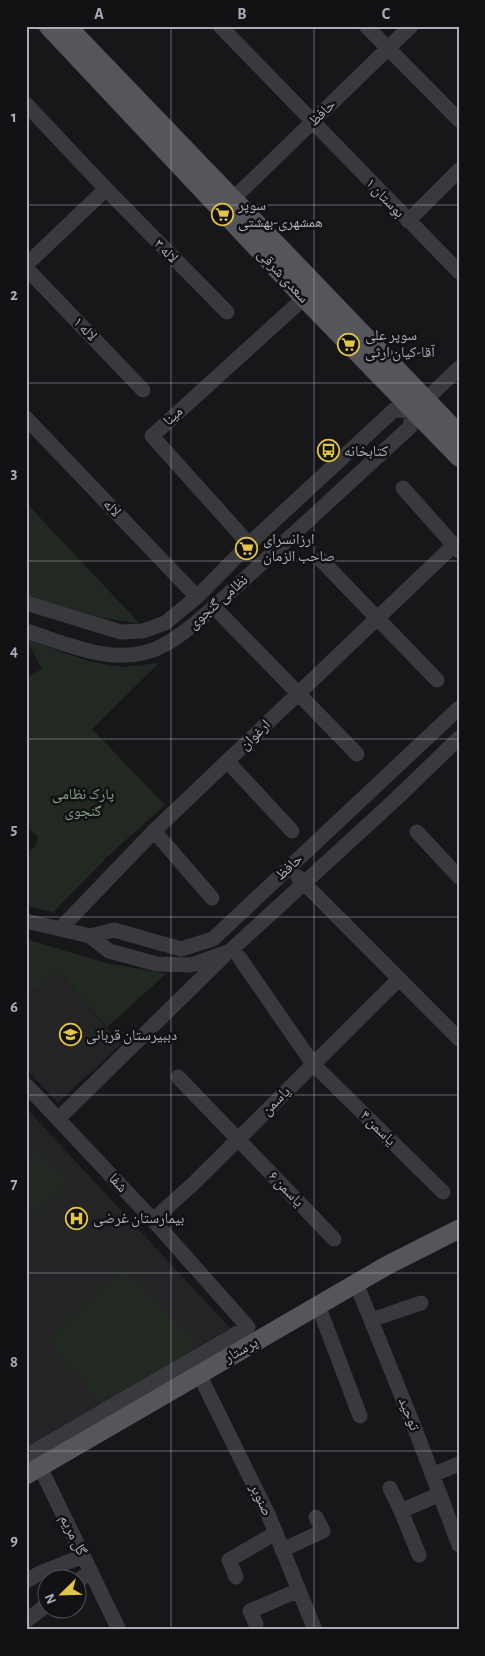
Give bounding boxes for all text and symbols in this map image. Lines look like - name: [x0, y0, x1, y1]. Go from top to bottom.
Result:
- text: A: [94, 6, 104, 22]
- text: B: [237, 6, 247, 22]
- text: C: [382, 6, 391, 22]
- street label: حافظ: [306, 96, 339, 129]
- text: 1: [11, 109, 17, 125]
- street label: بوستان ۱: [361, 175, 407, 222]
- place label: سوپر همشهری-بهشتی: [237, 198, 323, 232]
- supermarket icon: سوپر همشهری-بهشتی: [210, 202, 234, 226]
- street label: لاله ۳: [151, 236, 181, 266]
- street label: سعدی شرقی: [253, 246, 312, 307]
- text: 2: [10, 287, 18, 303]
- street label: لاله ۱: [70, 314, 100, 344]
- place label: سوپر علی آقا-کیان ارثی: [365, 328, 436, 362]
- supermarket icon: سوپر علی آقا-کیان ارثی: [337, 332, 361, 356]
- street label: مینا: [160, 403, 186, 429]
- bus stop icon: کتابخانه: [316, 439, 340, 463]
- place label: کتابخانه: [344, 444, 388, 459]
- text: 3: [11, 465, 18, 481]
- street label: لاله: [100, 496, 124, 520]
- place label: ارزانسرای صاحب الزمان: [263, 532, 335, 566]
- supermarket icon: ارزانسرای صاحب الزمان: [235, 536, 259, 560]
- street label: نظامی گنجوی: [185, 572, 252, 633]
- text: 4: [10, 643, 18, 659]
- street label: ارغوان: [237, 717, 275, 754]
- park label: پارک نظامی گنجوی: [52, 787, 114, 821]
- text: 5: [11, 821, 18, 837]
- street label: حافظ: [272, 851, 306, 883]
- text: 6: [10, 999, 18, 1015]
- school or university icon: دببیرستان قربانی: [58, 1023, 82, 1047]
- place label: دببیرستان قربانی: [86, 1028, 177, 1045]
- street label: یاسمن: [259, 1084, 295, 1120]
- street label: یاسمن ۴: [356, 1107, 399, 1150]
- street label: یاسمن ۶: [264, 1168, 307, 1211]
- street label: شفا: [106, 1171, 130, 1195]
- text: 7: [11, 1176, 18, 1192]
- hospital icon: بیمارستان غرضی: [65, 1206, 89, 1230]
- place label: بیمارستان غرضی: [93, 1211, 184, 1228]
- street label: پرستار: [221, 1334, 261, 1367]
- text: 8: [10, 1354, 18, 1370]
- street label: توحید: [395, 1395, 423, 1434]
- street label: صنوبر: [246, 1481, 275, 1519]
- street label: گل مریم: [55, 1512, 89, 1559]
- text: 9: [10, 1532, 18, 1548]
- north arrow: [38, 1568, 88, 1618]
- text: N: [43, 1591, 59, 1606]

